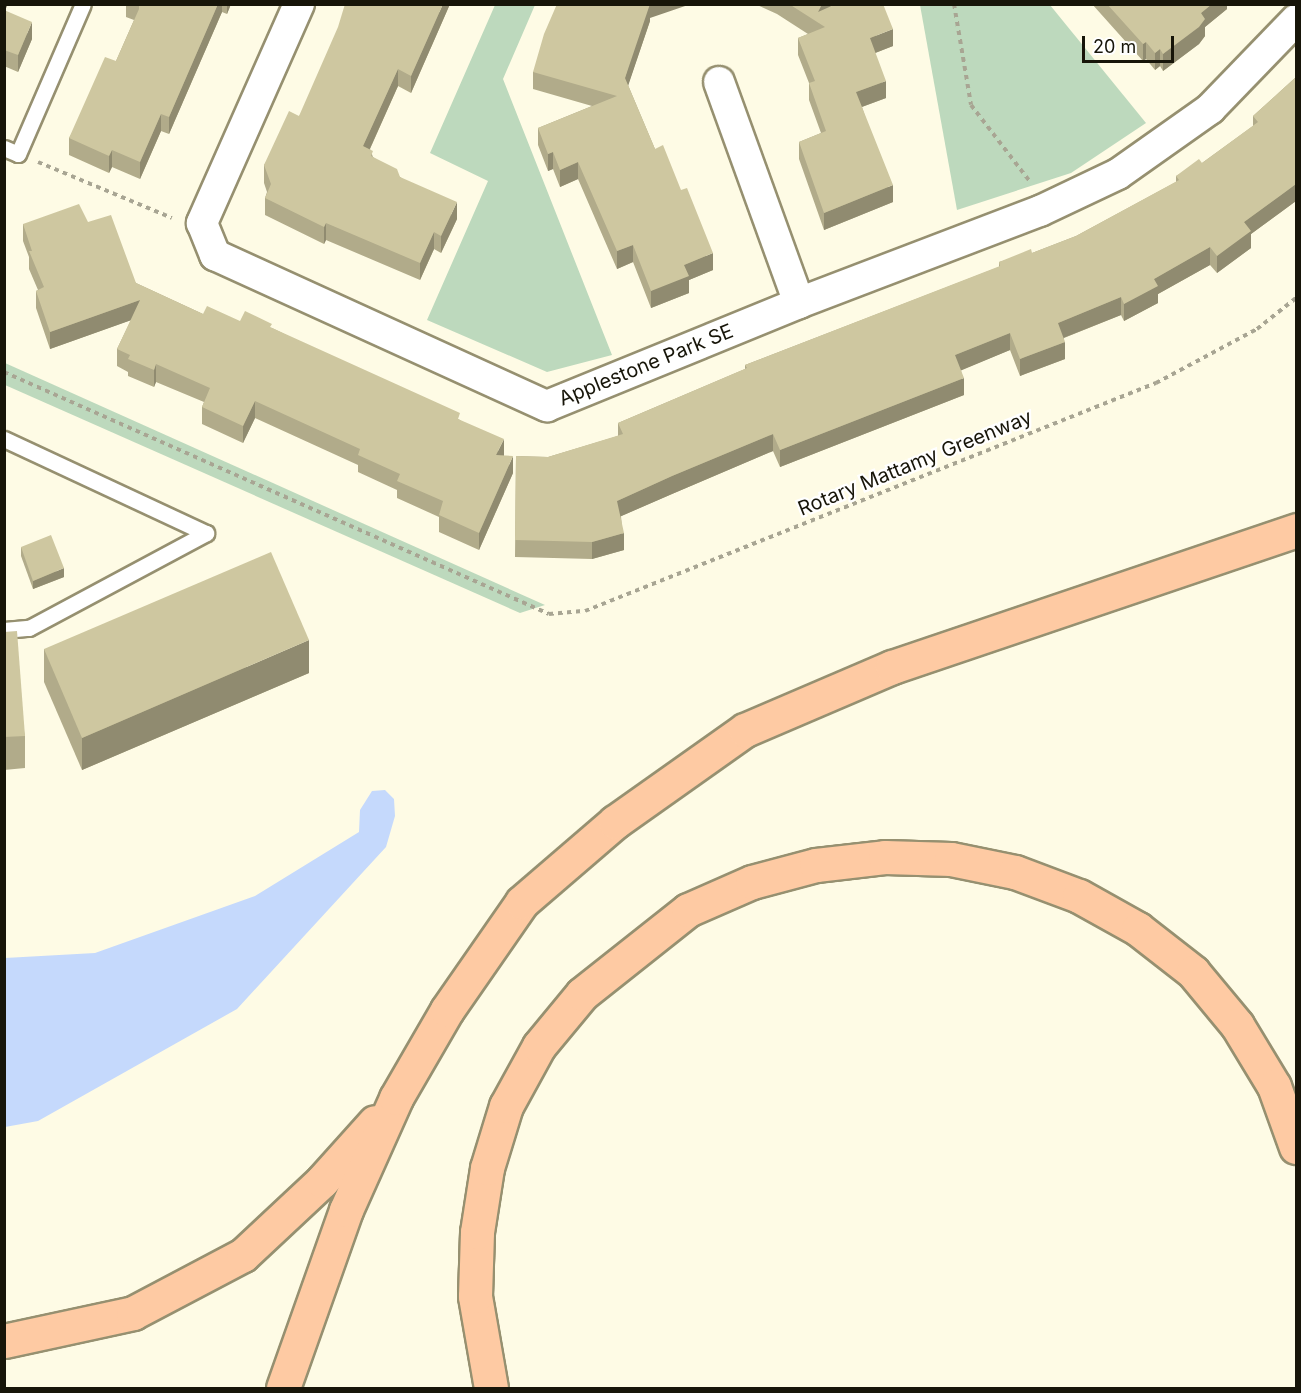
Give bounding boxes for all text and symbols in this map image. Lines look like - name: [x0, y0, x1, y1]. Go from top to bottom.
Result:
- scale bar: [1085, 24, 1176, 62]
- text: 20 m: [1093, 36, 1136, 57]
- street label: Applestone Park SE: [555, 319, 737, 411]
- street label: Rotary Mattamy Greenway: [794, 405, 1036, 521]

